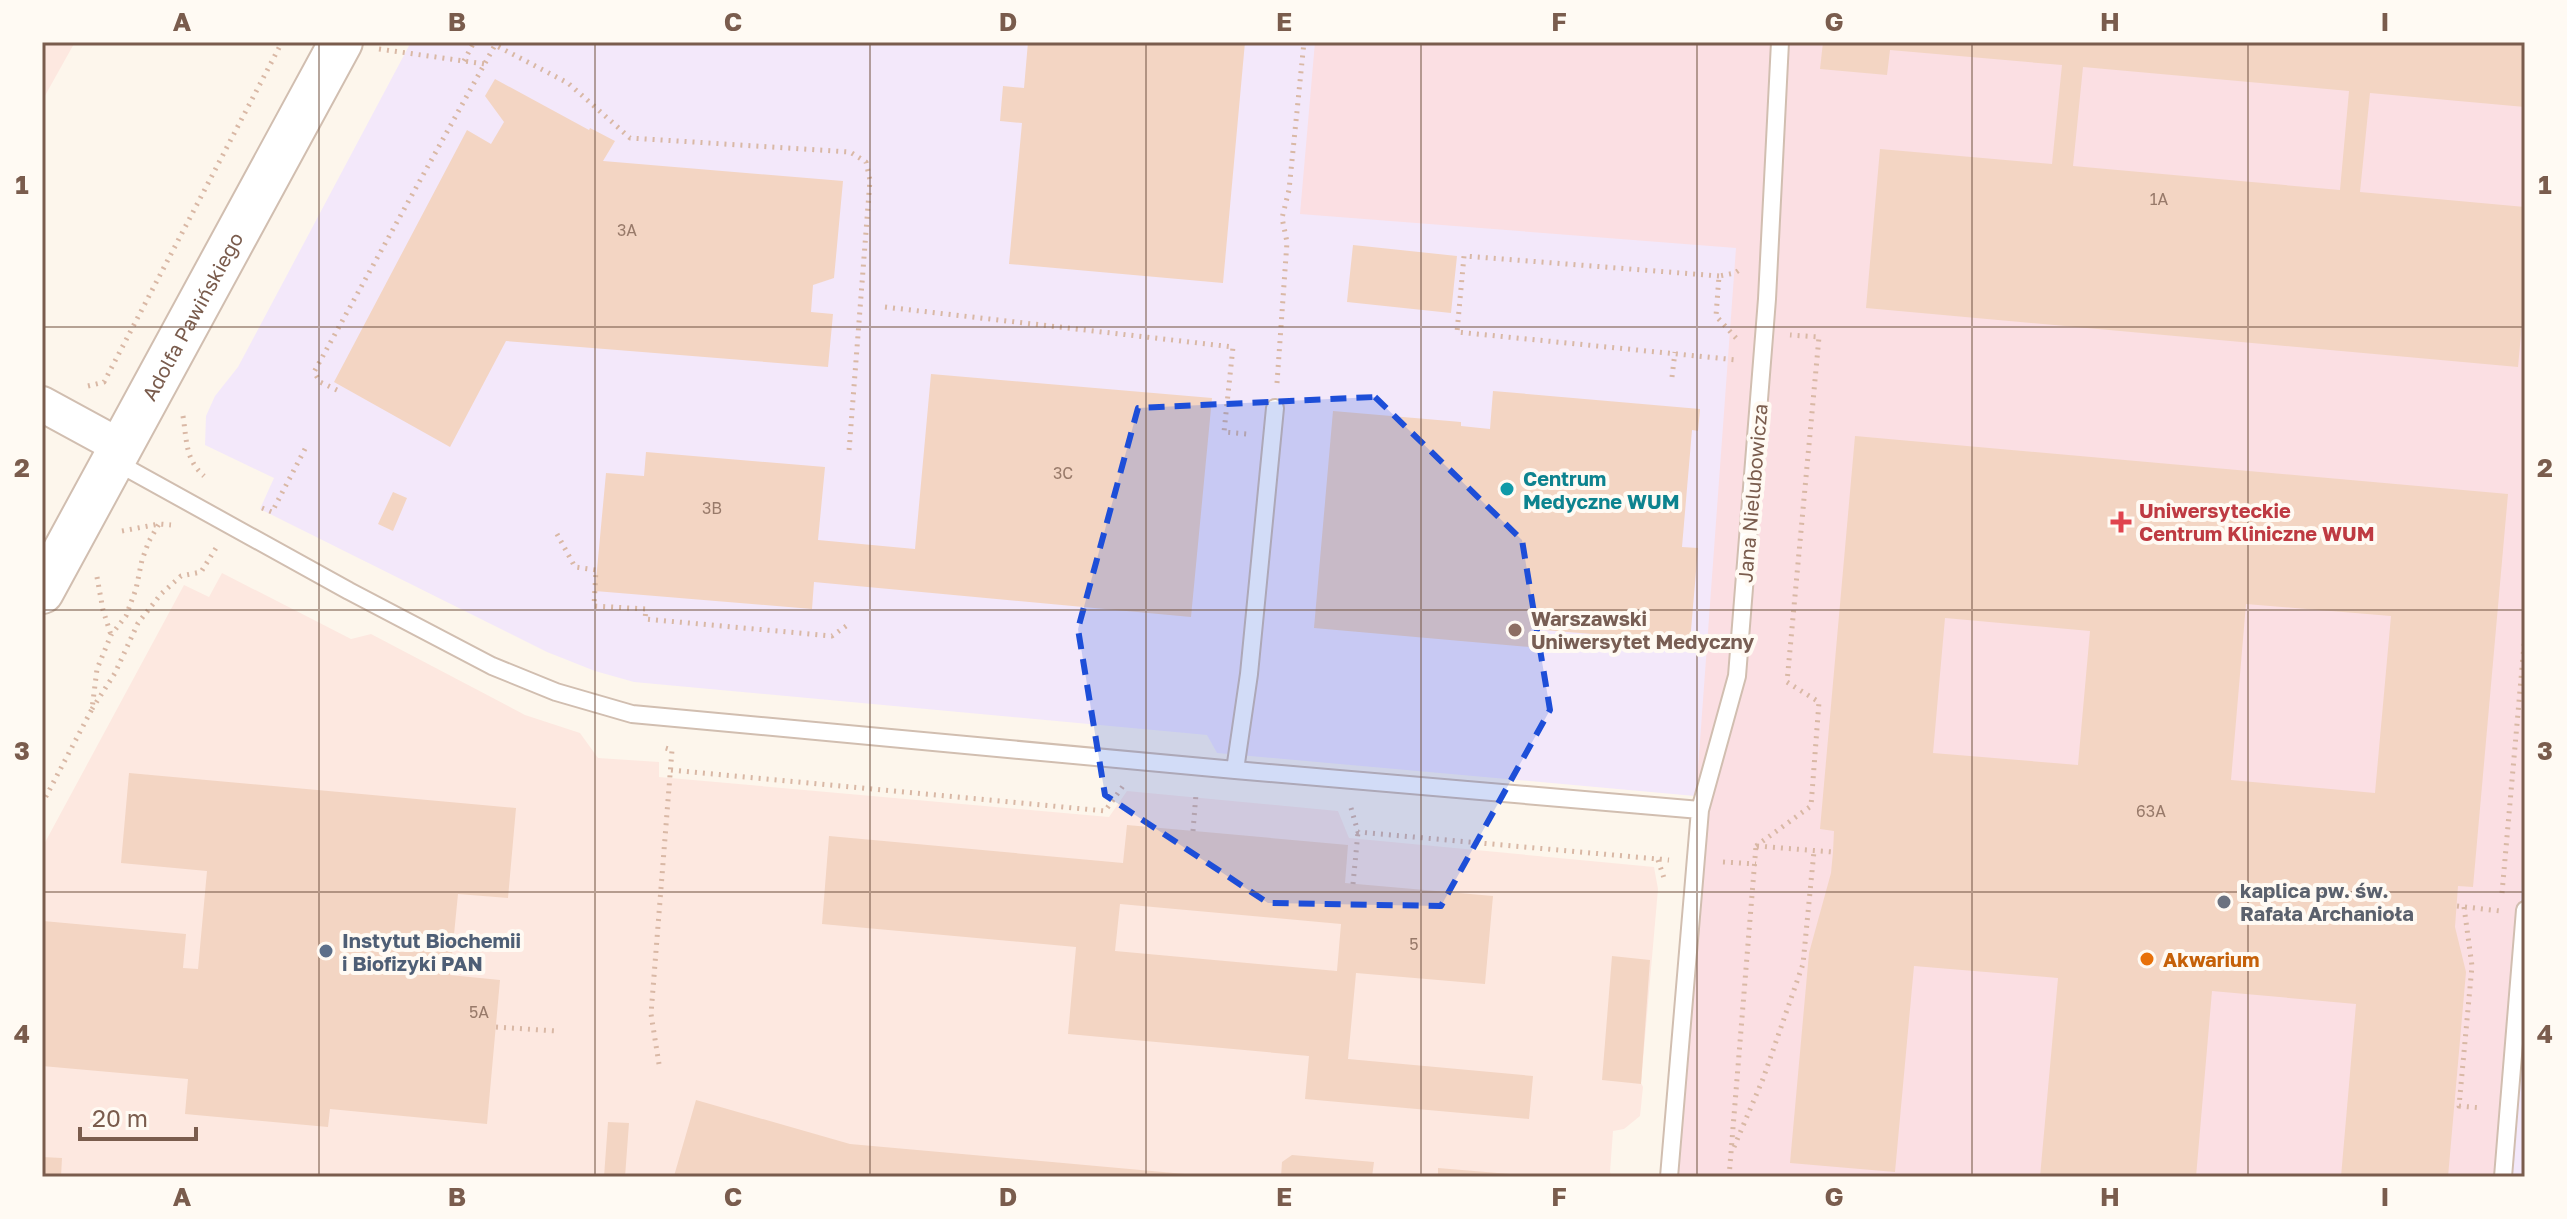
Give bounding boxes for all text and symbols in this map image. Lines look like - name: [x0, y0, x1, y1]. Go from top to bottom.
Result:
- text: A: [173, 6, 192, 37]
- text: B: [448, 6, 466, 37]
- text: C: [724, 6, 742, 37]
- text: D: [999, 6, 1017, 37]
- text: E: [1276, 6, 1292, 37]
- text: F: [1551, 6, 1567, 37]
- text: G: [1824, 6, 1844, 37]
- text: H: [2100, 6, 2120, 37]
- text: I: [2381, 6, 2389, 37]
- text: 1: [15, 169, 29, 200]
- text: 1: [2538, 169, 2552, 200]
- house number: 1A: [2150, 189, 2169, 209]
- house number: 3A: [617, 220, 637, 240]
- street label: Adolfa Pawińskiego: [137, 228, 247, 404]
- street label: Jana Nielubowicza: [1732, 402, 1772, 584]
- text: 2: [14, 452, 30, 483]
- text: 2: [2537, 452, 2553, 483]
- house number: 3C: [1053, 463, 1073, 483]
- place label: Centrum Medyczne WUM: [1523, 466, 1680, 513]
- marker: Centrum Medyczne WUM: [1498, 480, 1516, 498]
- house number: 3B: [702, 498, 722, 518]
- place label: Uniwersyteckie Centrum Kliniczne WUM: [2139, 498, 2374, 545]
- marker: Uniwersyteckie Centrum Kliniczne WUM: [2110, 511, 2132, 533]
- place label: Warszawski Uniwersytet Medyczny: [1531, 606, 1754, 653]
- marker: Warszawski Uniwersytet Medyczny: [1506, 621, 1524, 639]
- text: 3: [14, 735, 30, 766]
- text: 3: [2537, 735, 2553, 766]
- house number: 63A: [2136, 801, 2166, 821]
- place label: kaplica pw. św. Rafała Archanioła: [2240, 878, 2414, 925]
- marker: kaplica pw. św. Rafała Archanioła: [2215, 893, 2233, 911]
- place label: Instytut Biochemii i Biofizyki PAN: [342, 928, 521, 975]
- house number: 5: [1409, 934, 1419, 954]
- marker: Instytut Biochemii i Biofizyki PAN: [317, 942, 335, 960]
- place label: Akwarium: [2163, 947, 2259, 971]
- marker: Akwarium: [2138, 950, 2156, 968]
- house number: 5A: [469, 1002, 489, 1022]
- text: 4: [14, 1018, 30, 1049]
- text: 4: [2537, 1018, 2553, 1049]
- scale bar: [80, 1091, 196, 1141]
- text: 20 m: [92, 1103, 148, 1132]
- text: A: [173, 1181, 192, 1212]
- text: B: [448, 1181, 466, 1212]
- text: C: [724, 1181, 742, 1212]
- text: D: [999, 1181, 1017, 1212]
- text: E: [1276, 1181, 1292, 1212]
- text: F: [1551, 1181, 1567, 1212]
- text: G: [1824, 1181, 1844, 1212]
- text: H: [2100, 1181, 2120, 1212]
- text: I: [2381, 1181, 2389, 1212]

